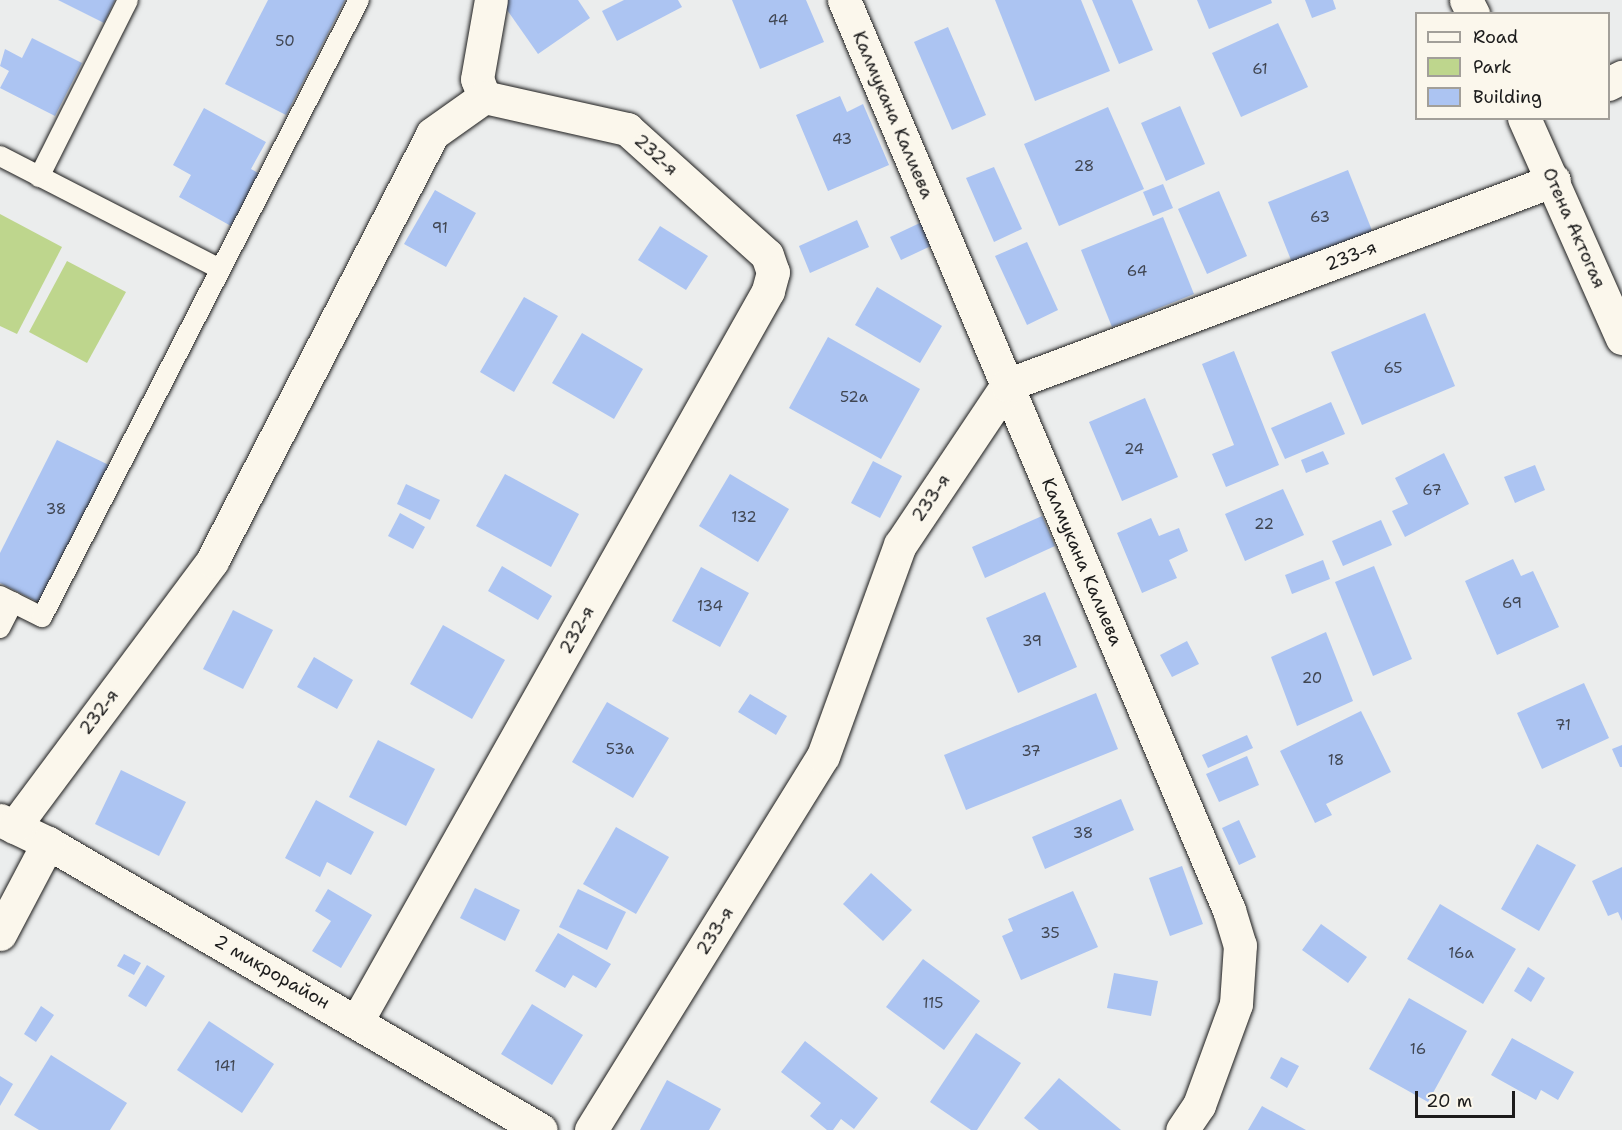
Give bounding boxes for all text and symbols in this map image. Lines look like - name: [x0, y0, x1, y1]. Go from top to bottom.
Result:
- house number: 44: [768, 12, 788, 30]
- legend: [1415, 12, 1610, 120]
- text: Road: [1473, 25, 1518, 49]
- street label: Калмукана Калиева: [848, 28, 938, 202]
- house number: 50: [275, 33, 295, 51]
- text: Park: [1473, 55, 1512, 79]
- house number: 61: [1252, 61, 1268, 79]
- text: Building: [1473, 85, 1542, 109]
- street label: 232-я: [630, 130, 682, 180]
- house number: 43: [832, 131, 852, 149]
- house number: 28: [1074, 158, 1094, 176]
- street label: Отена Актогая: [1538, 164, 1610, 292]
- house number: 63: [1310, 209, 1330, 227]
- house number: 91: [432, 220, 448, 238]
- street label: 233-я: [1322, 236, 1380, 276]
- house number: 64: [1127, 263, 1147, 281]
- house number: 65: [1383, 360, 1403, 378]
- house number: 52а: [840, 389, 868, 407]
- house number: 24: [1124, 441, 1144, 459]
- street label: 233-я: [907, 470, 955, 526]
- street label: Калмукана Калиева: [1037, 475, 1127, 649]
- house number: 67: [1422, 482, 1442, 500]
- house number: 38: [46, 501, 66, 519]
- house number: 132: [731, 509, 757, 527]
- house number: 22: [1254, 516, 1274, 534]
- house number: 69: [1502, 595, 1522, 613]
- house number: 134: [697, 598, 723, 616]
- street label: 232-я: [555, 602, 599, 658]
- house number: 39: [1022, 633, 1042, 651]
- house number: 20: [1302, 670, 1322, 688]
- street label: 232-я: [75, 685, 123, 739]
- house number: 71: [1555, 717, 1571, 735]
- house number: 53а: [606, 741, 634, 759]
- house number: 37: [1021, 743, 1041, 761]
- house number: 18: [1328, 752, 1344, 770]
- house number: 38: [1073, 825, 1093, 843]
- street label: 233-я: [692, 903, 738, 959]
- house number: 35: [1040, 925, 1060, 943]
- street label: 2 микрорайон: [211, 930, 333, 1014]
- house number: 16а: [1448, 945, 1474, 963]
- house number: 115: [923, 995, 943, 1013]
- house number: 16: [1410, 1041, 1426, 1059]
- house number: 141: [214, 1058, 236, 1076]
- scale bar: [1418, 1079, 1518, 1117]
- text: 20 m: [1426, 1089, 1472, 1113]

